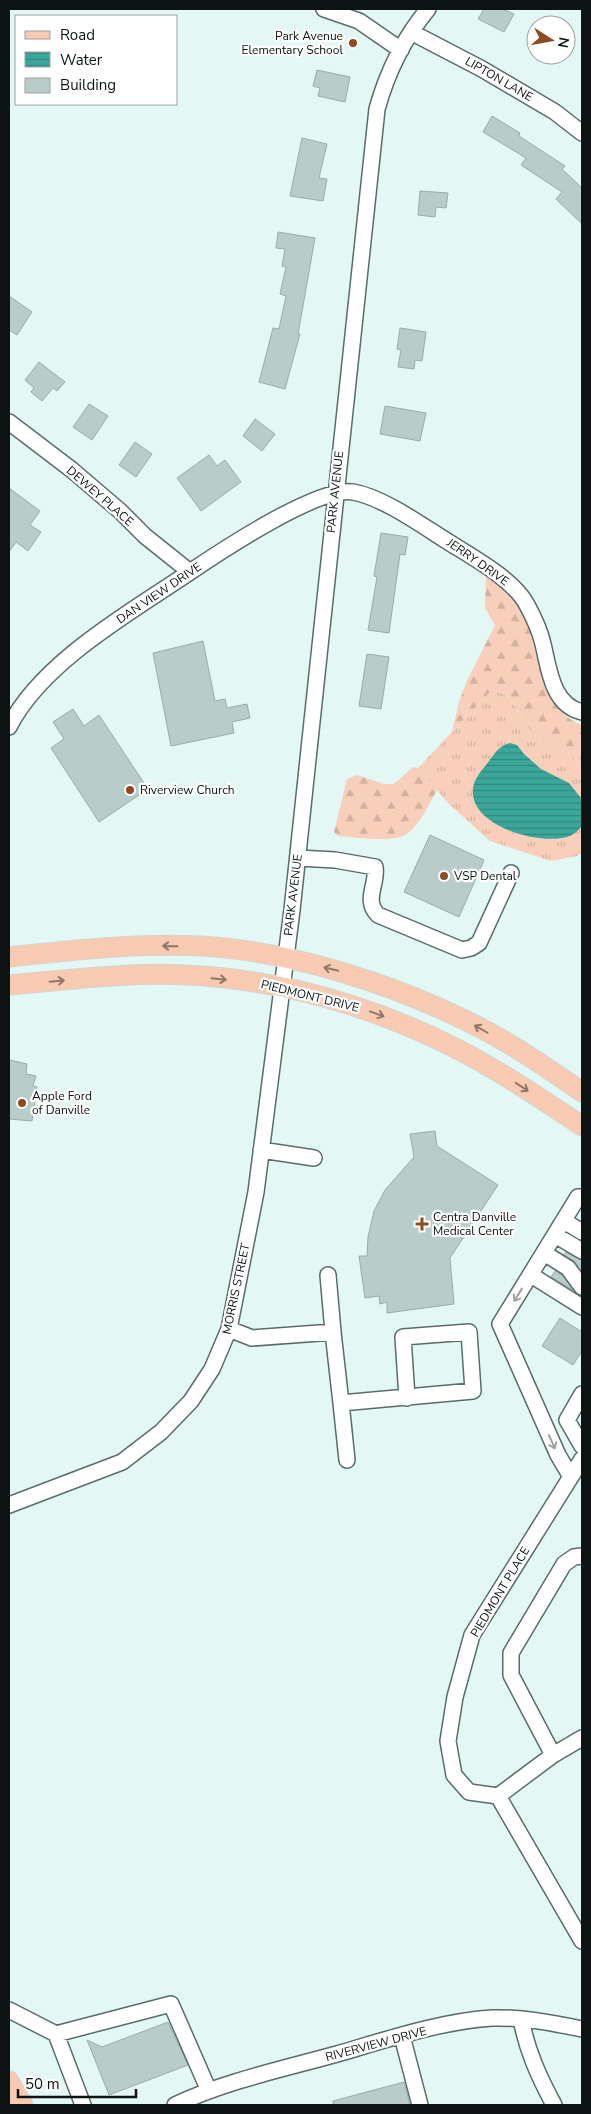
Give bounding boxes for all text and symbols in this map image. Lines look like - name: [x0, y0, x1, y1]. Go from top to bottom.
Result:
- legend: [15, 15, 178, 105]
- north arrow: [526, 15, 576, 65]
- text: Road: [60, 25, 95, 45]
- place label: Park Avenue Elementary School: [242, 28, 343, 58]
- text: N: [553, 35, 574, 49]
- marker: Park Avenue Elementary School: [347, 37, 359, 49]
- text: Water: [60, 50, 103, 70]
- street label: LIPTON LANE: [462, 53, 536, 105]
- text: Building: [60, 75, 116, 95]
- street label: PARK AVENUE: [323, 450, 347, 534]
- street label: DEWEY PLACE: [63, 462, 137, 530]
- street label: JERRY DRIVE: [443, 534, 512, 589]
- street label: DAN VIEW DRIVE: [113, 559, 205, 627]
- place label: Riverview Church: [140, 782, 235, 798]
- marker: Riverview Church: [124, 784, 136, 796]
- street label: PARK AVENUE: [280, 853, 306, 937]
- place label: VSP Dental: [453, 868, 517, 884]
- marker: VSP Dental: [438, 870, 450, 882]
- one-way arrow: [163, 941, 179, 951]
- one-way arrow: [323, 964, 339, 973]
- one-way arrow: [211, 974, 227, 984]
- one-way arrow: [49, 976, 65, 986]
- street label: PIEDMONT DRIVE: [259, 976, 361, 1016]
- one-way arrow: [369, 1010, 385, 1019]
- one-way arrow: [474, 1024, 489, 1034]
- one-way arrow: [515, 1082, 529, 1092]
- place label: Apple Ford of Danville: [32, 1088, 92, 1118]
- marker: Apple Ford of Danville: [16, 1097, 28, 1109]
- place label: Centra Danville Medical Center: [433, 1209, 516, 1239]
- marker: Centra Danville Medical Center: [415, 1217, 429, 1231]
- street label: MORRIS STREET: [219, 1241, 254, 1336]
- one-way arrow: [513, 1288, 523, 1302]
- one-way arrow: [548, 1434, 558, 1449]
- street label: PIEDMONT PLACE: [467, 1544, 533, 1640]
- street label: RIVERVIEW DRIVE: [324, 2023, 428, 2065]
- scale bar: [18, 2066, 135, 2098]
- text: 50 m: [25, 2074, 60, 2094]

